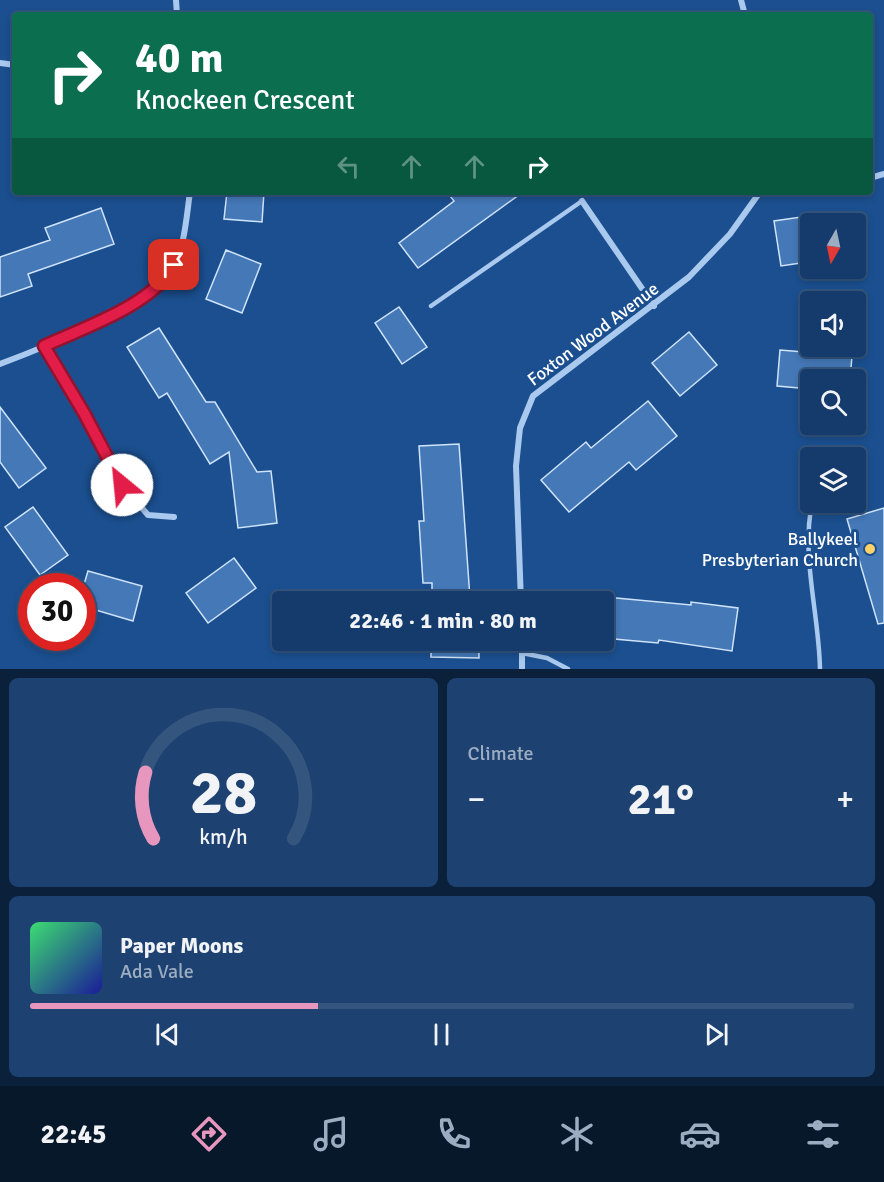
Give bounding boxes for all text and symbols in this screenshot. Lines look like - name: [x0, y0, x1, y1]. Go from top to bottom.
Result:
- text: 40 m: [135, 33, 224, 84]
- icon: right: [36, 36, 114, 114]
- text: Knockeen Crescent: [135, 84, 355, 117]
- icon: left: [332, 150, 365, 183]
- icon: ahead: [395, 150, 428, 183]
- icon: ahead: [458, 150, 491, 183]
- icon: right: [521, 150, 554, 183]
- north arrow: [800, 213, 866, 279]
- map controls: [800, 213, 866, 513]
- pin: [148, 239, 199, 290]
- icon: arrive: [157, 248, 190, 281]
- street label: Foxton Wood Avenue: [523, 277, 663, 391]
- button: sound: [800, 291, 866, 357]
- button: search: [800, 369, 866, 435]
- button: layers: [800, 447, 866, 513]
- position arrow: [90, 453, 154, 517]
- place label: Ballykeel Presbyterian Church: [702, 528, 858, 571]
- marker: Ballykeel Presbyterian Church: [863, 542, 877, 556]
- speed limit sign: 30: [18, 573, 96, 651]
- text: 22:46 · 1 min · 80 m: [349, 607, 537, 634]
- text: Climate: [468, 741, 533, 766]
- text: 28: [190, 754, 257, 831]
- text: 21°: [627, 772, 694, 827]
- text: −: [468, 779, 485, 820]
- text: +: [836, 779, 854, 820]
- text: km/h: [199, 825, 248, 851]
- text: Paper Moons: [120, 932, 243, 959]
- text: Ada Vale: [120, 959, 194, 984]
- icon: previous: [151, 1018, 184, 1051]
- icon: pause: [425, 1018, 458, 1051]
- icon: next: [700, 1018, 733, 1051]
- icon: directions: [188, 1113, 230, 1155]
- icon: music: [310, 1113, 352, 1155]
- icon: phone: [433, 1113, 475, 1155]
- icon: climate: [556, 1113, 598, 1155]
- icon: car: [679, 1113, 721, 1155]
- icon: filters: [802, 1113, 844, 1155]
- text: 22:45: [40, 1118, 107, 1151]

